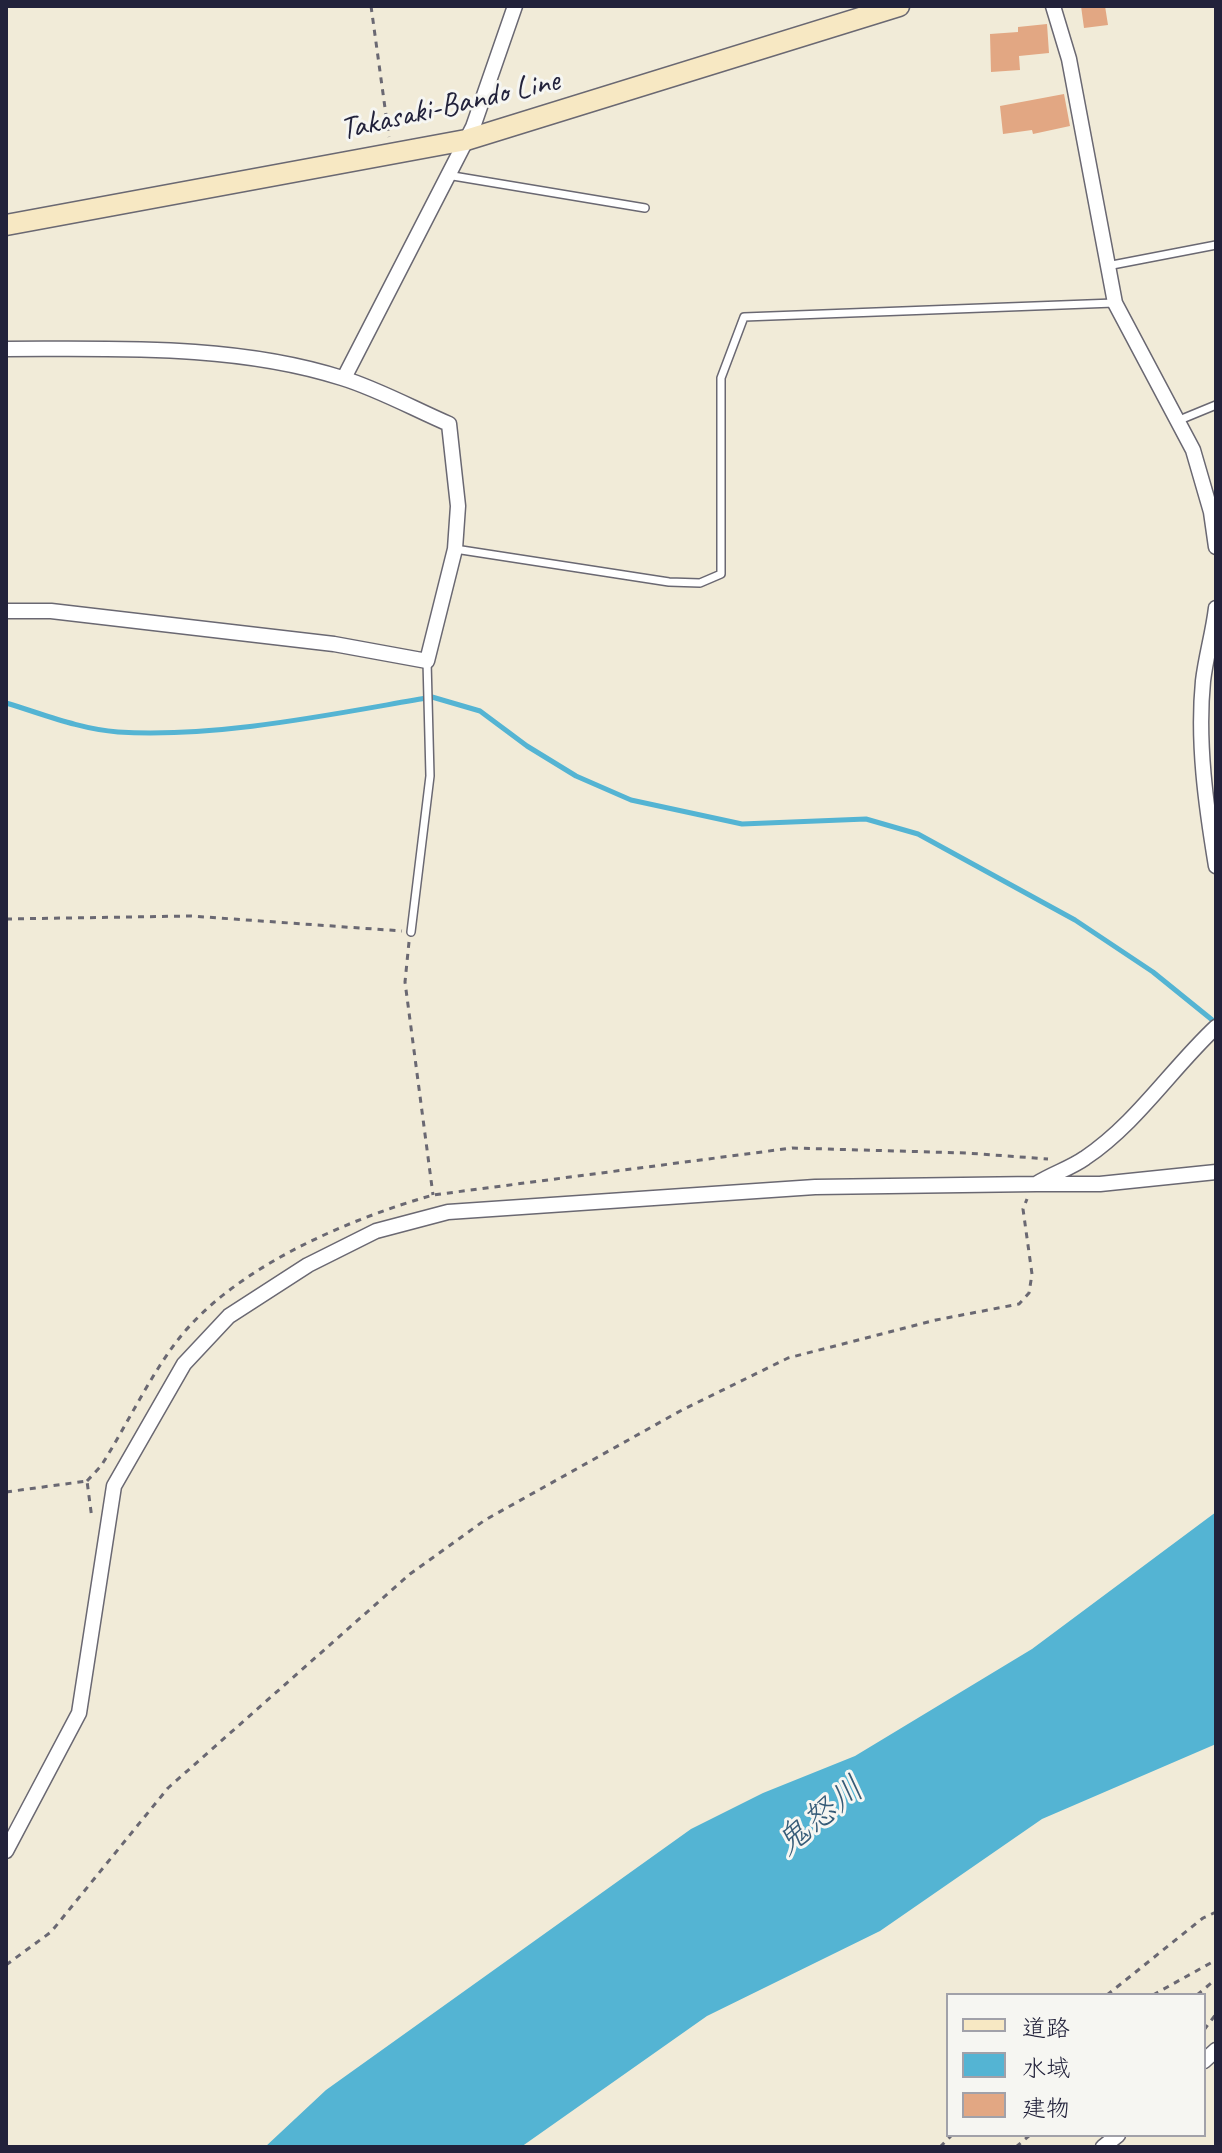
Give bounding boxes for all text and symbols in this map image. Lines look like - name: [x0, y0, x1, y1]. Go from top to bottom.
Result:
- street label: Takasaki-Bando Line: [337, 62, 563, 150]
- water label: 鬼怒川: [769, 1769, 873, 1865]
- legend: [946, 1993, 1206, 2137]
- text: 道路: [1022, 2013, 1070, 2043]
- text: 水域: [1022, 2053, 1070, 2083]
- text: 建物: [1022, 2093, 1070, 2123]

